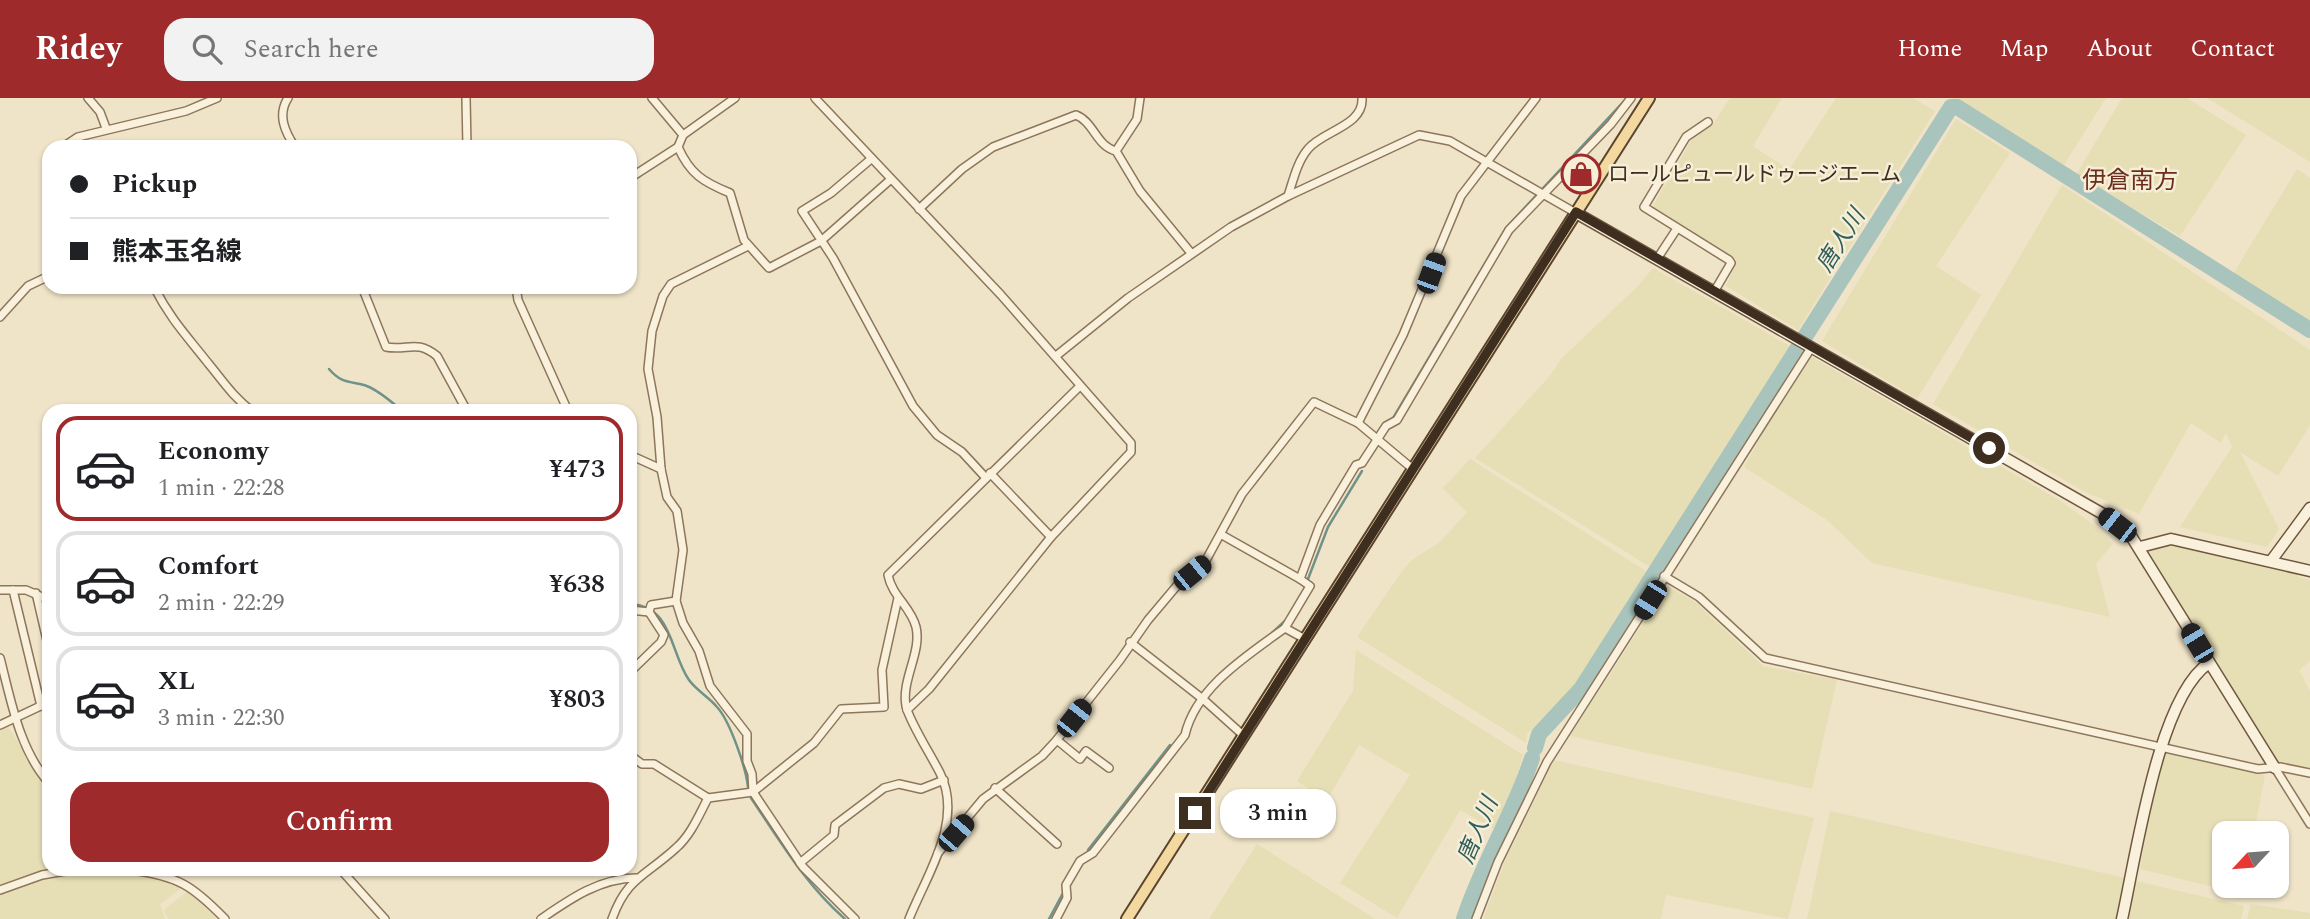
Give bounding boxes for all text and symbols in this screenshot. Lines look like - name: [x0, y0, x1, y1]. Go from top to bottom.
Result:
- search box: [164, 18, 654, 81]
- text: Ridey: [35, 24, 122, 74]
- text: Search here: [244, 29, 379, 69]
- icon: search: [188, 30, 226, 68]
- text: Home: [1897, 31, 1962, 67]
- text: Map: [2000, 31, 2048, 67]
- text: About: [2086, 31, 2152, 67]
- text: Contact: [2190, 31, 2275, 67]
- shop icon: ロールピュールドゥージエーム: [1560, 153, 1602, 195]
- place label: ロールピュールドゥージエーム: [1608, 159, 1901, 191]
- district label: 伊倉南方: [2082, 163, 2178, 199]
- text: Pickup: [112, 164, 197, 204]
- water label: 唐人川: [1808, 200, 1876, 279]
- text: 熊本玉名線: [112, 232, 242, 272]
- car: [1414, 250, 1449, 296]
- text: Economy: [158, 431, 268, 471]
- route start: [1973, 432, 2005, 464]
- icon: car: [74, 437, 137, 500]
- text: ¥473: [549, 449, 605, 489]
- text: 1 min · 22:28: [158, 471, 285, 506]
- car: [2094, 504, 2141, 546]
- text: Comfort: [158, 546, 259, 586]
- icon: car: [74, 552, 137, 615]
- car: [1170, 552, 1215, 594]
- text: ¥638: [549, 564, 605, 604]
- car: [1630, 577, 1671, 623]
- text: 2 min · 22:29: [158, 586, 285, 621]
- car: [2178, 620, 2217, 666]
- text: XL: [158, 661, 195, 701]
- icon: car: [74, 667, 137, 730]
- text: ¥803: [549, 679, 605, 719]
- car: [1053, 695, 1096, 741]
- text: 3 min · 22:30: [158, 701, 285, 736]
- button: Confirm: [70, 782, 609, 862]
- callout: 3 min: [1220, 788, 1335, 838]
- water label: 唐人川: [1449, 789, 1509, 869]
- text: 3 min: [1248, 796, 1308, 831]
- route end: [1179, 797, 1211, 829]
- car: [935, 810, 978, 856]
- north arrow: [2212, 821, 2289, 898]
- map controls: [2212, 821, 2289, 898]

